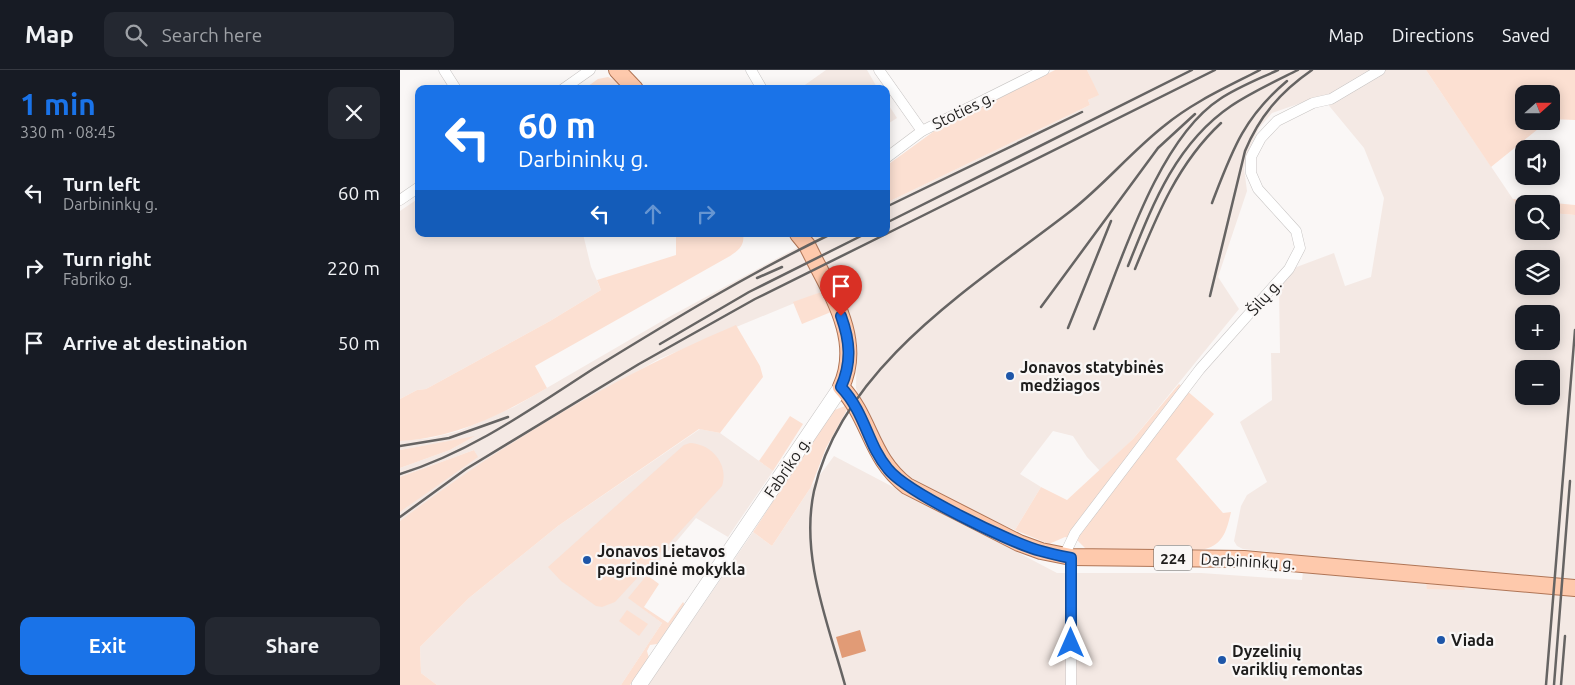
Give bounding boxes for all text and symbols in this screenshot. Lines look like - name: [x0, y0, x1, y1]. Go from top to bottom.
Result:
- search box: [104, 12, 454, 57]
- text: Map: [25, 21, 74, 48]
- icon: search: [122, 21, 150, 49]
- text: Search here: [162, 24, 262, 46]
- text: Map: [1328, 25, 1364, 45]
- text: Directions: [1392, 25, 1474, 45]
- text: Saved: [1502, 25, 1550, 45]
- north arrow: [1515, 85, 1560, 130]
- map controls: [1515, 85, 1560, 405]
- text: 1 min: [20, 87, 96, 121]
- button: close: [328, 87, 380, 139]
- street label: Stoties g.: [929, 87, 997, 133]
- icon: left: [435, 105, 500, 170]
- text: 60 m: [518, 105, 596, 145]
- text: 330 m · 08:45: [20, 123, 116, 141]
- button: sound: [1515, 140, 1560, 185]
- text: Darbininkų g.: [518, 146, 649, 171]
- text: Turn left: [63, 173, 141, 195]
- icon: left: [20, 179, 48, 207]
- text: 60 m: [338, 182, 380, 204]
- text: Darbininkų g.: [63, 195, 158, 213]
- button: search: [1515, 195, 1560, 240]
- icon: left: [586, 200, 614, 228]
- icon: ahead: [639, 200, 667, 228]
- icon: right: [692, 200, 720, 228]
- text: Turn right: [63, 248, 151, 270]
- button: layers: [1515, 250, 1560, 295]
- icon: right: [20, 254, 48, 282]
- text: 220 m: [327, 257, 380, 279]
- pin: [820, 265, 862, 316]
- text: Fabriko g.: [63, 270, 132, 288]
- icon: arrive: [827, 272, 855, 300]
- street label: Šilų g.: [1242, 275, 1285, 319]
- button: +: [1515, 305, 1560, 350]
- icon: arrive: [20, 329, 48, 357]
- text: Arrive at destination: [63, 332, 248, 354]
- text: 50 m: [338, 332, 380, 354]
- place label: Jonavos statybinės medžiagos: [1020, 358, 1164, 394]
- button: −: [1515, 360, 1560, 405]
- marker: Jonavos statybinės medžiagos: [1004, 370, 1016, 382]
- street label: Fabriko g.: [760, 433, 814, 501]
- place label: Jonavos Lietavos pagrindinė mokykla: [597, 542, 745, 578]
- road number: 224: [1154, 546, 1192, 570]
- street label: Darbininkų g.: [1200, 550, 1296, 572]
- marker: Jonavos Lietavos pagrindinė mokykla: [581, 554, 593, 566]
- position arrow: [1044, 616, 1096, 668]
- button: Exit: [20, 617, 195, 675]
- button: Share: [205, 617, 380, 675]
- place label: Viada: [1451, 631, 1494, 649]
- marker: Viada: [1435, 634, 1447, 646]
- place label: Dyzelinių variklių remontas: [1232, 642, 1363, 679]
- marker: Dyzelinių variklių remontas: [1216, 654, 1228, 666]

